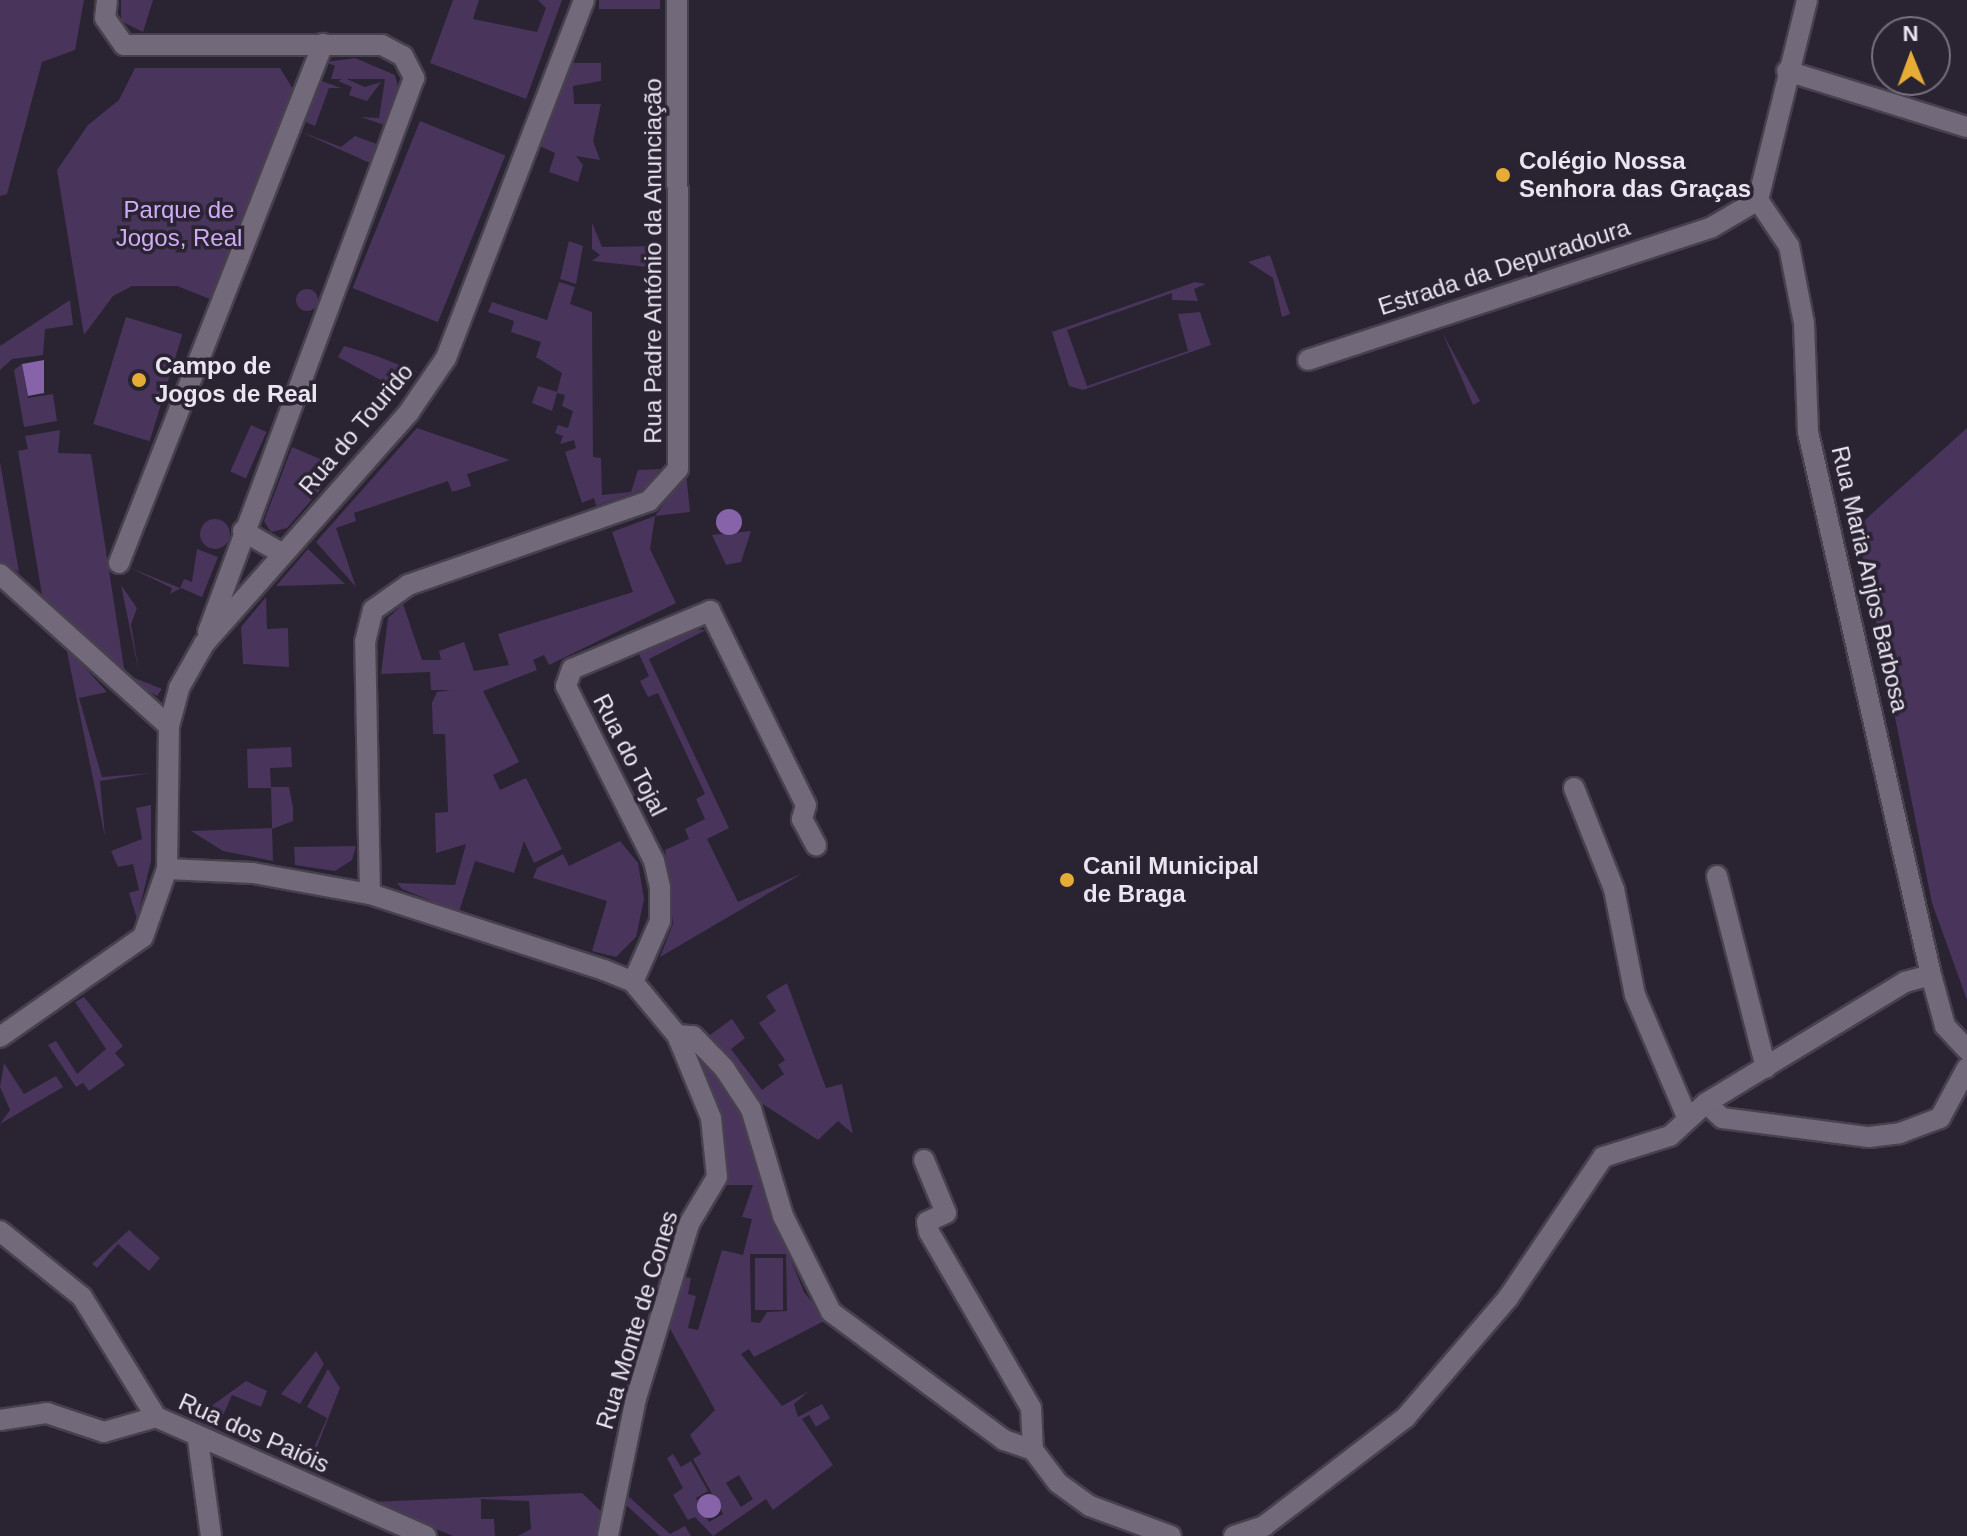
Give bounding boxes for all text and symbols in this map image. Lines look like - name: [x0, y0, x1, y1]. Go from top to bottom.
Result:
- north arrow: [1871, 16, 1951, 96]
- text: N: [1902, 21, 1919, 46]
- street label: Rua Padre António da Anunciação: [639, 77, 667, 445]
- place label: Colégio Nossa Senhora das Graças: [1519, 147, 1751, 203]
- marker: Colégio Nossa Senhora das Graças: [1494, 166, 1512, 184]
- park label: Parque de Jogos, Real: [116, 196, 242, 252]
- street label: Estrada da Depuradoura: [1375, 213, 1633, 321]
- place label: Campo de Jogos de Real: [155, 352, 318, 408]
- street label: Rua do Tourido: [293, 357, 419, 501]
- marker: Campo de Jogos de Real: [130, 371, 148, 389]
- street label: Rua Maria Anjos Barbosa: [1825, 443, 1915, 715]
- street label: Rua do Tojal: [587, 689, 673, 821]
- place label: Canil Municipal de Braga: [1083, 852, 1259, 908]
- marker: Canil Municipal de Braga: [1058, 871, 1076, 889]
- street label: Rua Monte de Cones: [590, 1207, 684, 1433]
- street label: Rua dos Paióis: [174, 1387, 334, 1479]

